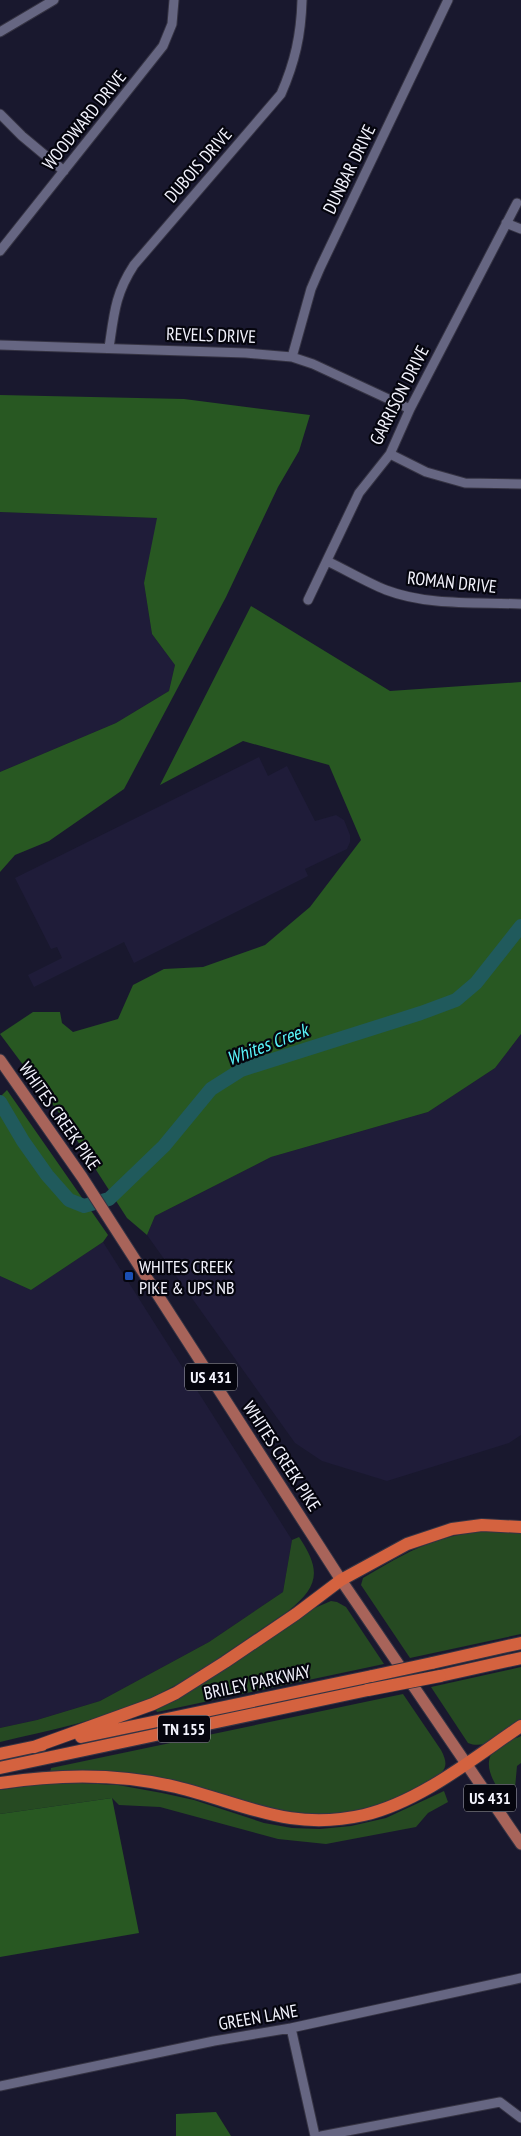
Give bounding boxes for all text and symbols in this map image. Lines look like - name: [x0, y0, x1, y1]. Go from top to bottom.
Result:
- street label: WOODWARD DRIVE: [37, 66, 131, 174]
- street label: DUNBAR DRIVE: [318, 121, 380, 217]
- street label: DUBOIS DRIVE: [159, 123, 237, 207]
- street label: REVELS DRIVE: [166, 322, 256, 348]
- street label: GARRISON DRIVE: [364, 342, 434, 448]
- street label: ROMAN DRIVE: [406, 566, 498, 598]
- water label: Whites Creek: [223, 1017, 314, 1070]
- street label: WHITES CREEK PIKE: [14, 1057, 106, 1175]
- place label: WHITES CREEK PIKE & UPS NB: [139, 1255, 235, 1299]
- marker: WHITES CREEK PIKE & UPS NB: [123, 1270, 135, 1282]
- road number: US 431: [185, 1364, 237, 1390]
- street label: WHITES CREEK PIKE: [238, 1397, 326, 1515]
- street label: BRILEY PARKWAY: [202, 1659, 313, 1705]
- road number: TN 155: [158, 1716, 210, 1742]
- road number: US 431: [464, 1785, 516, 1812]
- street label: GREEN LANE: [217, 1999, 299, 2035]

